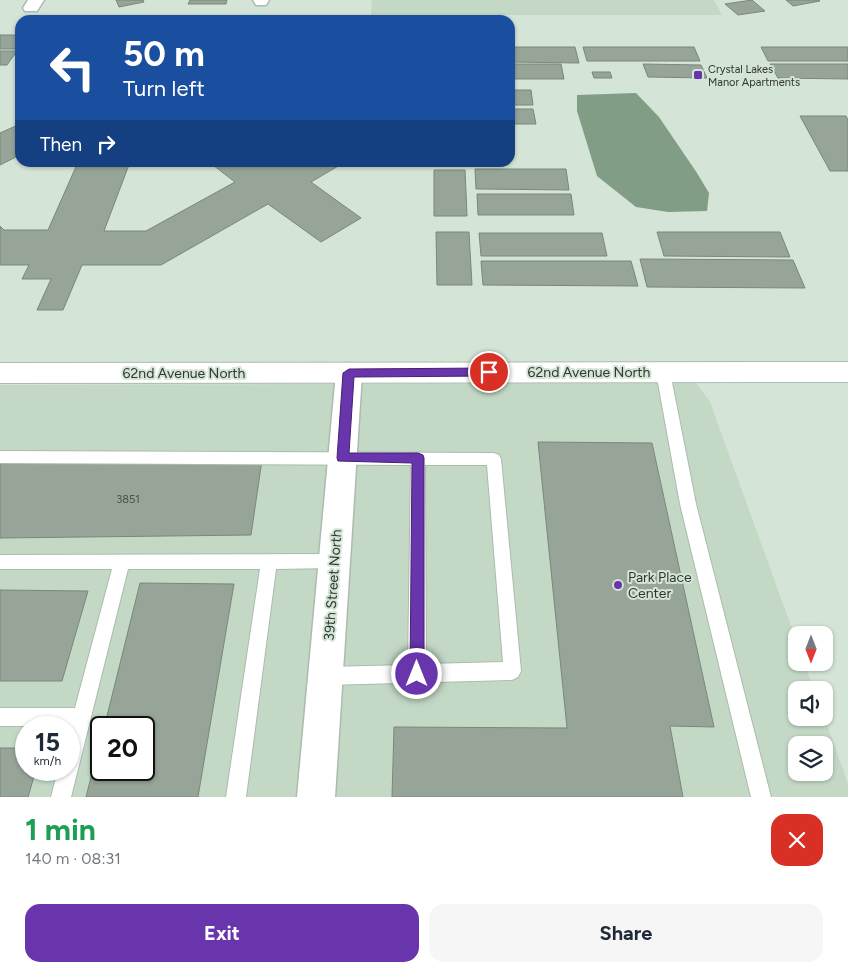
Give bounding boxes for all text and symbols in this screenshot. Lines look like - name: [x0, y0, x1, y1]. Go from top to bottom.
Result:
- text: 50 m: [123, 33, 205, 75]
- icon: left: [40, 35, 105, 100]
- place label: Crystal Lakes Manor Apartments: [708, 63, 800, 89]
- marker: Crystal Lakes Manor Apartments: [692, 69, 704, 81]
- text: Turn left: [123, 75, 205, 102]
- icon: right: [92, 130, 120, 158]
- text: Then: [40, 133, 82, 156]
- pin: [468, 351, 510, 393]
- icon: arrive: [475, 358, 503, 386]
- street label: 62nd Avenue North: [528, 364, 651, 381]
- street label: 62nd Avenue North: [123, 365, 246, 382]
- house number: 3851: [116, 493, 140, 506]
- street label: 39th Street North: [321, 529, 345, 641]
- place label: Park Place Center: [628, 569, 692, 602]
- marker: Park Place Center: [612, 579, 624, 591]
- north arrow: [788, 626, 832, 671]
- map controls: [788, 626, 833, 781]
- position arrow: [390, 647, 442, 699]
- button: sound: [788, 681, 833, 726]
- speed limit sign: 20: [90, 716, 155, 781]
- text: 15: [35, 727, 60, 757]
- button: layers: [788, 736, 833, 781]
- text: km/h: [34, 754, 61, 768]
- text: 1 min: [25, 811, 96, 848]
- button: close: [771, 814, 823, 866]
- text: 140 m · 08:31: [25, 849, 121, 868]
- button: Exit: [25, 904, 419, 962]
- button: Share: [429, 904, 823, 962]

